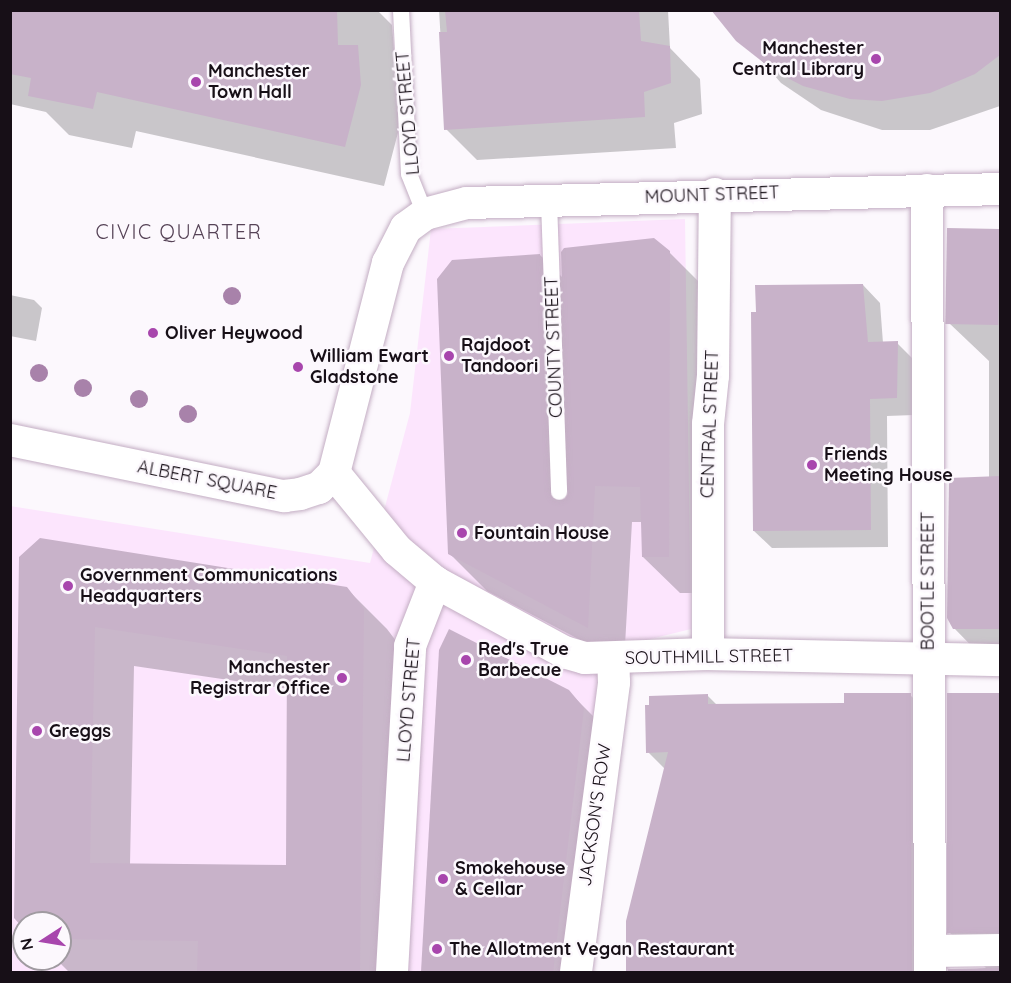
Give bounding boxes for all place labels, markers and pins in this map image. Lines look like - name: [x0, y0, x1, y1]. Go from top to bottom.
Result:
- place label: Manchester Central Library: [732, 38, 864, 80]
- marker: Manchester Central Library: [869, 52, 883, 66]
- place label: Manchester Town Hall: [208, 61, 310, 104]
- marker: Manchester Town Hall: [189, 75, 203, 89]
- place label: Oliver Heywood: [165, 322, 303, 344]
- marker: Oliver Heywood: [146, 326, 160, 340]
- place label: Rajdoot Tandoori: [461, 335, 538, 378]
- place label: William Ewart Gladstone: [310, 346, 429, 388]
- marker: Rajdoot Tandoori: [442, 349, 456, 363]
- marker: William Ewart Gladstone: [291, 360, 305, 374]
- place label: Friends Meeting House: [824, 444, 953, 486]
- marker: Friends Meeting House: [805, 458, 819, 472]
- place label: Fountain House: [474, 522, 609, 544]
- marker: Fountain House: [455, 526, 469, 540]
- place label: Government Communications Headquarters: [80, 565, 337, 608]
- marker: Government Communications Headquarters: [61, 579, 75, 593]
- place label: Red's True Barbecue: [478, 639, 569, 682]
- marker: Red's True Barbecue: [459, 653, 473, 667]
- place label: Manchester Registrar Office: [190, 657, 330, 700]
- marker: Manchester Registrar Office: [335, 671, 349, 685]
- place label: Greggs: [49, 720, 111, 742]
- marker: Greggs: [30, 724, 44, 738]
- place label: Smokehouse & Cellar: [455, 858, 566, 900]
- marker: Smokehouse & Cellar: [436, 872, 450, 886]
- place label: The Allotment Vegan Restaurant: [449, 938, 735, 960]
- marker: The Allotment Vegan Restaurant: [430, 942, 444, 956]

